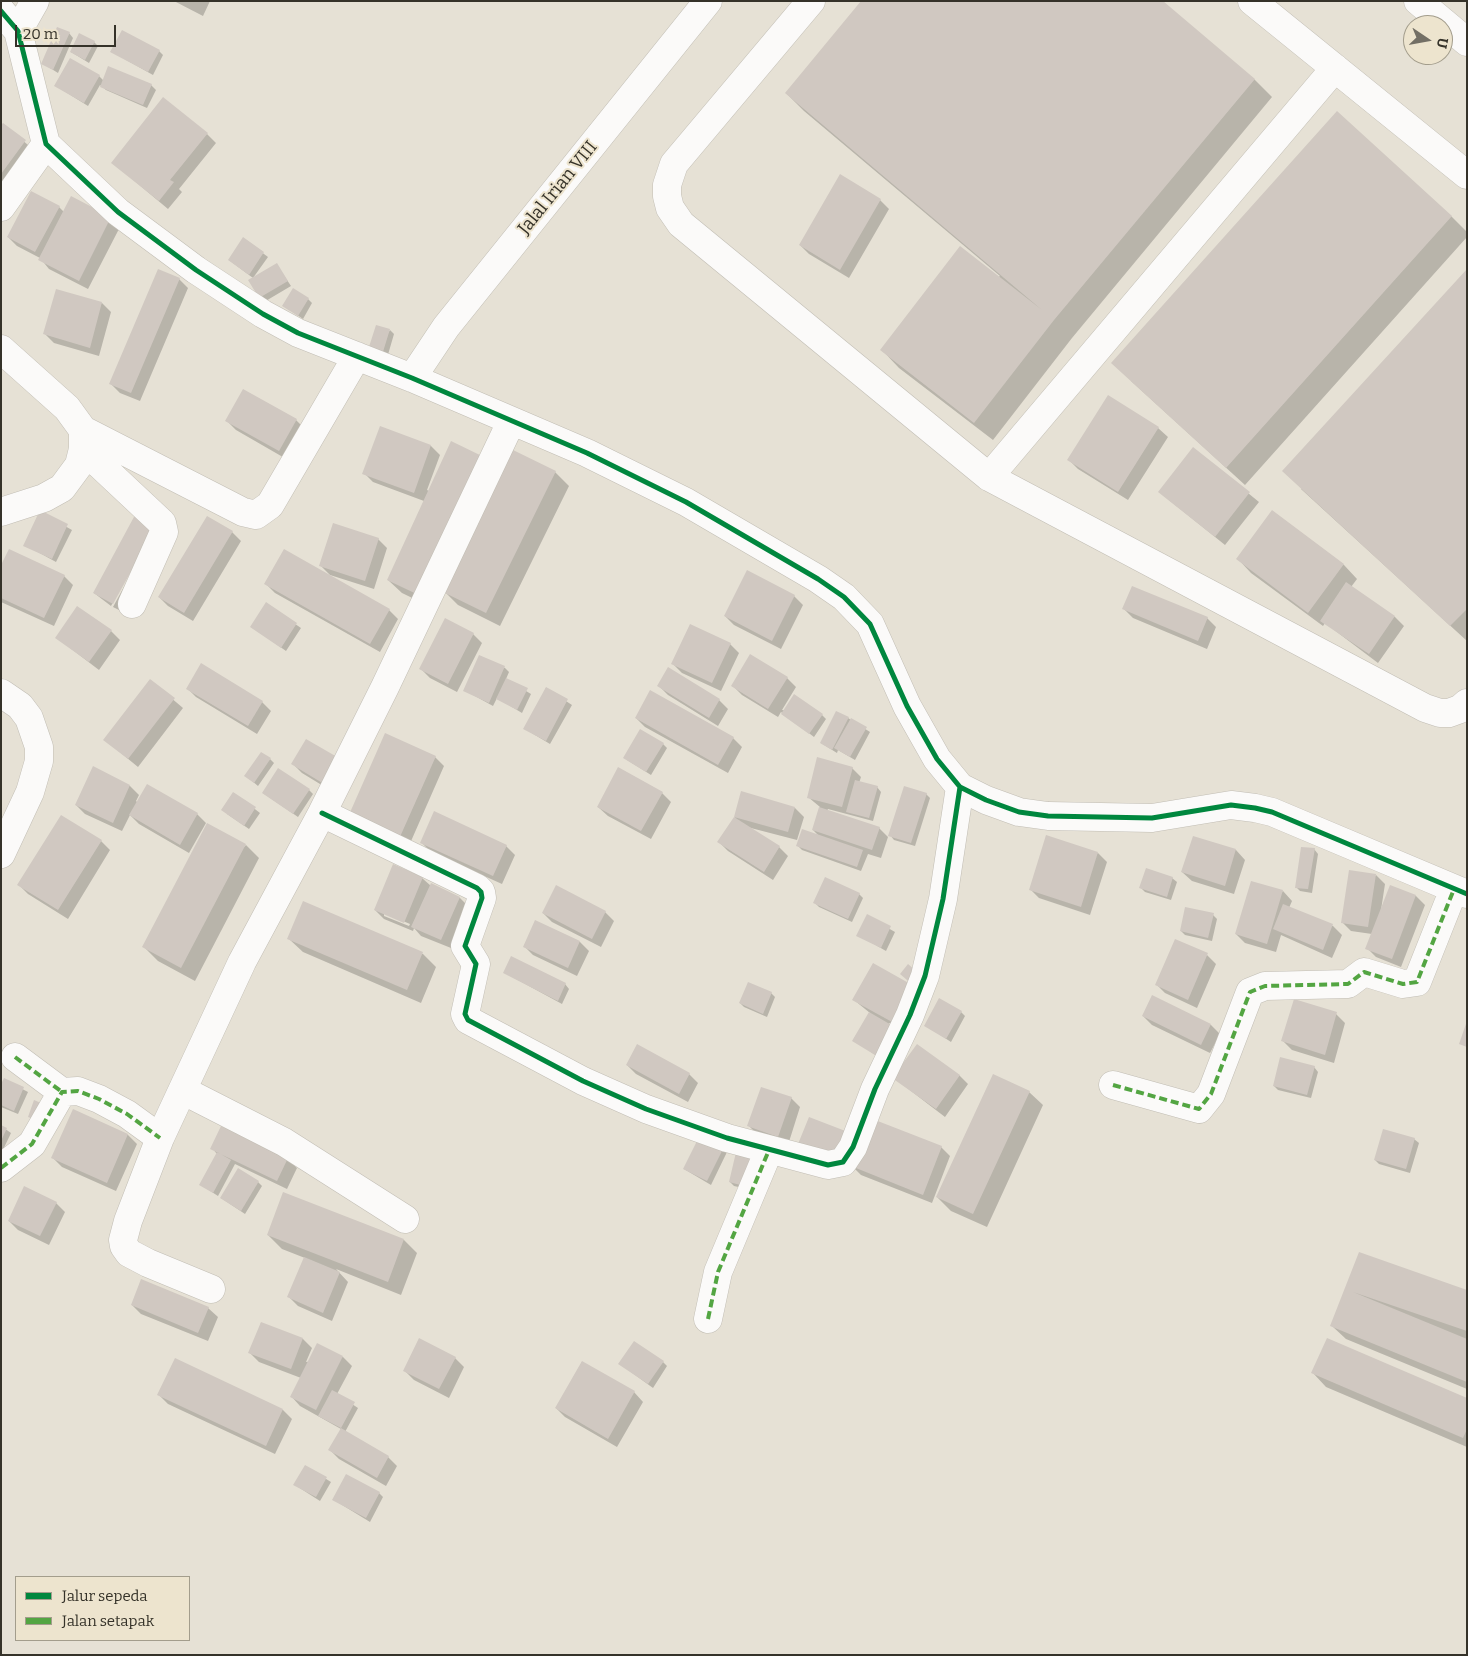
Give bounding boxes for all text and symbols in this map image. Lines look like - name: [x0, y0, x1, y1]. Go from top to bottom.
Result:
- scale bar: [18, 15, 119, 47]
- north arrow: [1403, 15, 1453, 65]
- text: 20 m: [23, 25, 58, 43]
- text: U: [1433, 36, 1452, 50]
- street label: Jalal Irian VIII: [514, 137, 602, 239]
- legend: [15, 1576, 190, 1641]
- text: Jalur sepeda: [62, 1587, 148, 1605]
- text: Jalan setapak: [62, 1612, 154, 1630]

